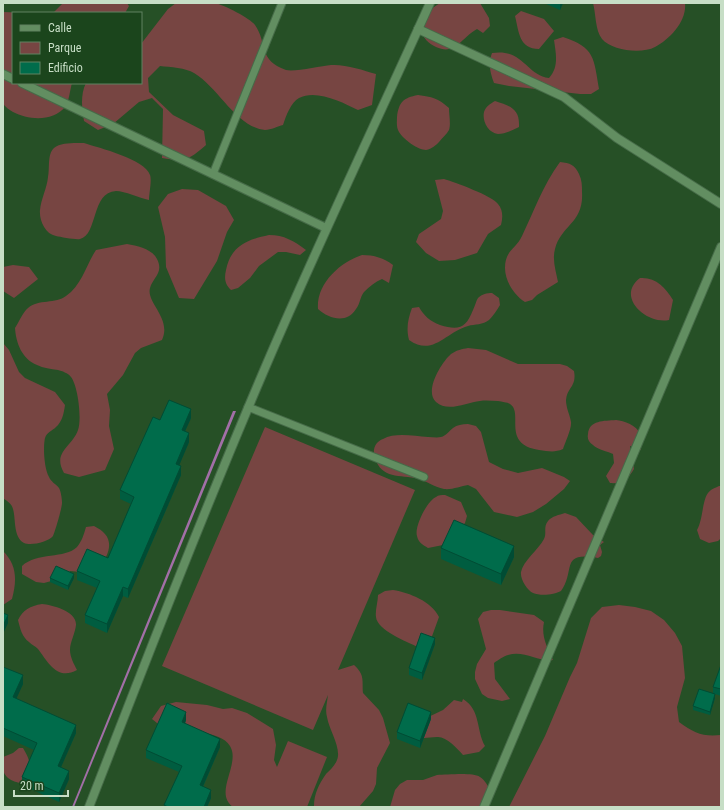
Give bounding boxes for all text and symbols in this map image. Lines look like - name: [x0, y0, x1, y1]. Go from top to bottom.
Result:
- legend: [12, 12, 142, 84]
- text: Calle: [48, 21, 72, 35]
- text: Parque: [48, 41, 82, 55]
- text: Edificio: [48, 61, 83, 75]
- scale bar: [14, 772, 68, 798]
- text: 20 m: [20, 779, 44, 793]

